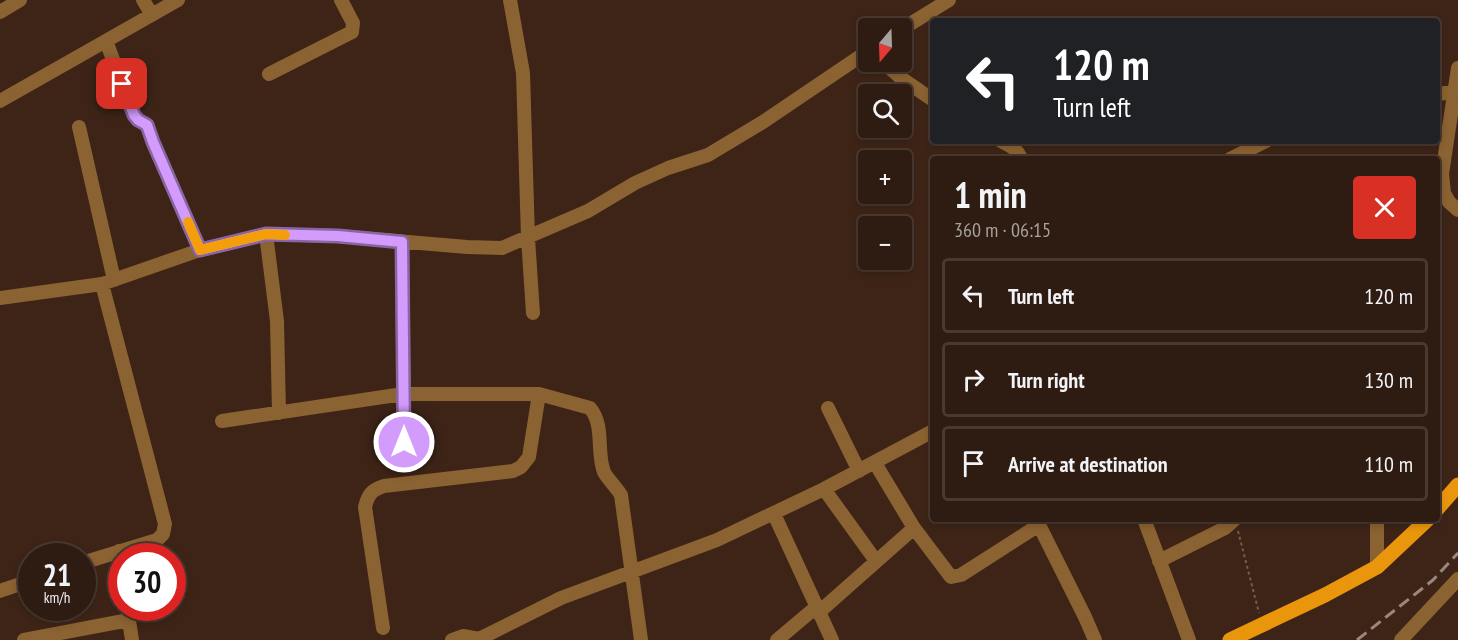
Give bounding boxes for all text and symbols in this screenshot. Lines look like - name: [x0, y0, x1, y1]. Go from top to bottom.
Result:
- north arrow: [858, 18, 912, 72]
- map controls: [858, 18, 912, 270]
- text: 120 m: [1053, 37, 1150, 92]
- icon: left: [954, 42, 1032, 120]
- pin: [96, 58, 147, 109]
- icon: arrive: [105, 67, 138, 100]
- button: search: [858, 84, 912, 138]
- text: Turn left: [1053, 90, 1131, 124]
- button: +: [858, 150, 912, 204]
- text: 1 min: [954, 171, 1027, 218]
- button: close: [1353, 176, 1416, 239]
- button: −: [858, 216, 912, 270]
- text: 360 m · 06:15: [954, 217, 1051, 243]
- icon: left: [957, 279, 990, 312]
- text: Turn left: [1008, 282, 1074, 310]
- text: 120 m: [1364, 282, 1413, 310]
- icon: right: [957, 363, 990, 396]
- text: Turn right: [1008, 366, 1085, 394]
- text: 130 m: [1364, 366, 1413, 394]
- position arrow: [372, 410, 436, 474]
- icon: arrive: [957, 447, 990, 480]
- text: Arrive at destination: [1008, 450, 1168, 478]
- text: 110 m: [1364, 450, 1413, 478]
- speed limit sign: 30: [108, 543, 186, 621]
- text: 21: [43, 555, 71, 594]
- text: km/h: [44, 588, 70, 607]

